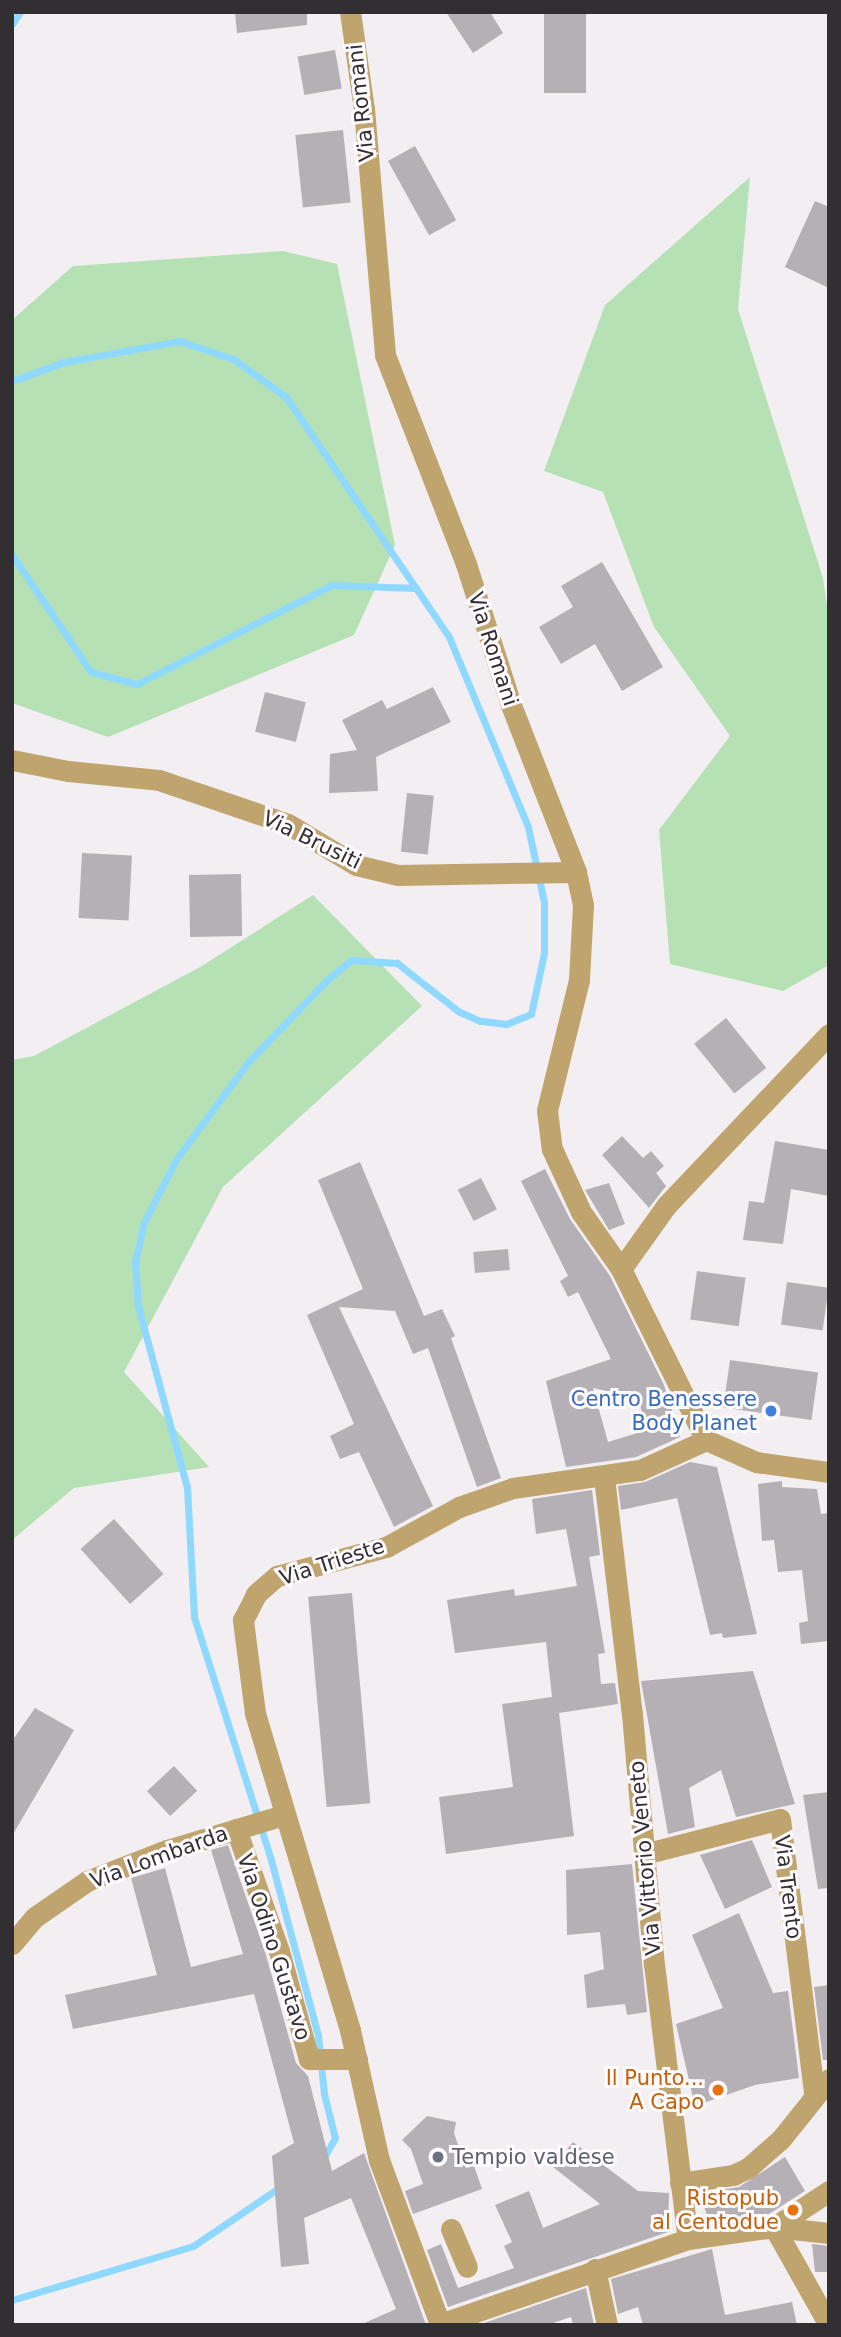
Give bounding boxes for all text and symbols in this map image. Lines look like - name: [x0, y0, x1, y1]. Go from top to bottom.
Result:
- street label: Via Romani: [342, 43, 380, 163]
- street label: Via Romani: [463, 589, 523, 709]
- street label: Via Brusiti: [259, 805, 365, 875]
- place label: Centro Benessere Body Planet: [571, 1386, 757, 1436]
- marker: Centro Benessere Body Planet: [763, 1403, 779, 1419]
- street label: Via Trieste: [277, 1533, 387, 1591]
- street label: Via Vittorio Veneto: [624, 1760, 666, 1956]
- street label: Via Lombarda: [87, 1820, 231, 1894]
- street label: Via Trento: [769, 1834, 807, 1940]
- street label: Via Odino Gustavo: [232, 1851, 316, 2043]
- place label: Il Punto... A Capo: [606, 2065, 704, 2115]
- marker: Il Punto... A Capo: [710, 2082, 726, 2098]
- place label: Tempio valdese: [452, 2144, 615, 2170]
- marker: Tempio valdese: [430, 2149, 446, 2165]
- place label: Ristopub al Centodue: [652, 2185, 779, 2235]
- marker: Ristopub al Centodue: [785, 2202, 801, 2218]

